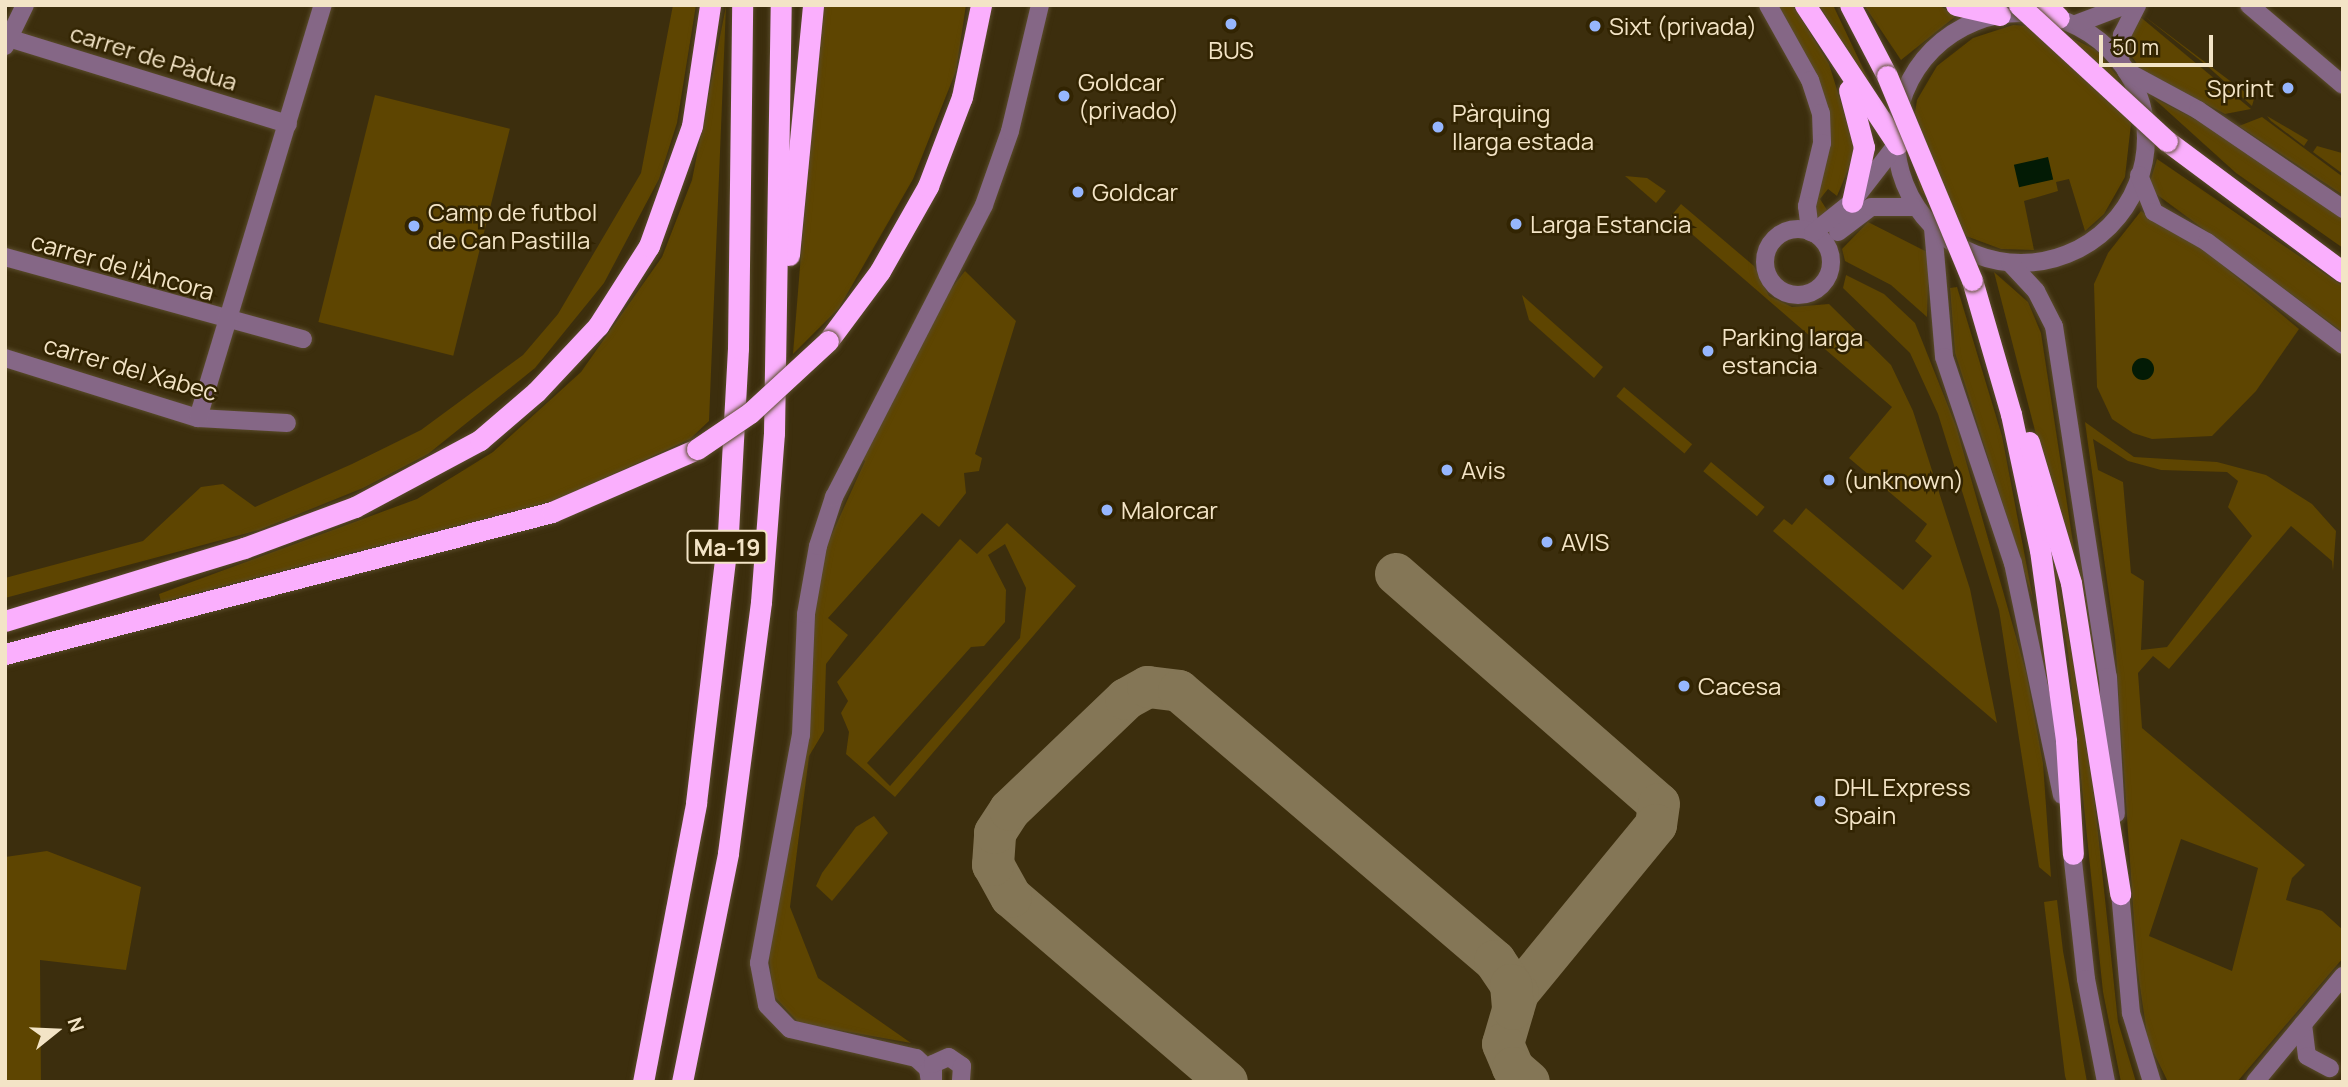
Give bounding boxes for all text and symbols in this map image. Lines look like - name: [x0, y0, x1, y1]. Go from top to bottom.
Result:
- place label: Sixt (privada): [1609, 12, 1757, 40]
- marker: BUS: [1223, 16, 1239, 32]
- street label: carrer de Pàdua: [67, 18, 241, 96]
- marker: Sixt (privada): [1587, 18, 1603, 34]
- scale bar: [2103, 21, 2217, 65]
- text: 50 m: [2112, 33, 2159, 61]
- place label: BUS: [1208, 36, 1254, 64]
- place label: Goldcar (privado): [1078, 68, 1179, 124]
- place label: Sprint: [2207, 74, 2274, 102]
- marker: Sprint: [2280, 80, 2296, 96]
- marker: Goldcar (privado): [1056, 88, 1072, 104]
- place label: Pàrquing llarga estada: [1452, 99, 1594, 155]
- marker: Pàrquing llarga estada: [1430, 119, 1446, 135]
- place label: Goldcar: [1092, 178, 1178, 206]
- marker: Goldcar: [1070, 184, 1086, 200]
- place label: Camp de futbol de Can Pastilla: [428, 198, 597, 254]
- place label: Larga Estancia: [1530, 210, 1691, 238]
- marker: Larga Estancia: [1508, 216, 1524, 232]
- marker: Camp de futbol de Can Pastilla: [406, 218, 422, 234]
- street label: carrer de l'Àncora: [28, 226, 218, 306]
- place label: Parking larga estancia: [1722, 323, 1863, 379]
- street label: carrer del Xabec: [41, 329, 221, 407]
- marker: Parking larga estancia: [1700, 343, 1716, 359]
- place label: Avis: [1461, 456, 1506, 484]
- marker: Avis: [1439, 462, 1455, 478]
- place label: (unknown): [1843, 466, 1964, 494]
- marker: (unknown): [1821, 472, 1837, 488]
- place label: Malorcar: [1121, 496, 1218, 524]
- marker: Malorcar: [1099, 502, 1115, 518]
- road number: Ma-19: [685, 527, 769, 566]
- place label: AVIS: [1561, 528, 1609, 556]
- marker: AVIS: [1539, 534, 1555, 550]
- place label: Cacesa: [1698, 672, 1781, 700]
- marker: Cacesa: [1676, 678, 1692, 694]
- place label: DHL Express Spain: [1834, 773, 1972, 829]
- marker: DHL Express Spain: [1812, 793, 1828, 809]
- north arrow: [21, 996, 91, 1066]
- text: N: [61, 1014, 90, 1035]

